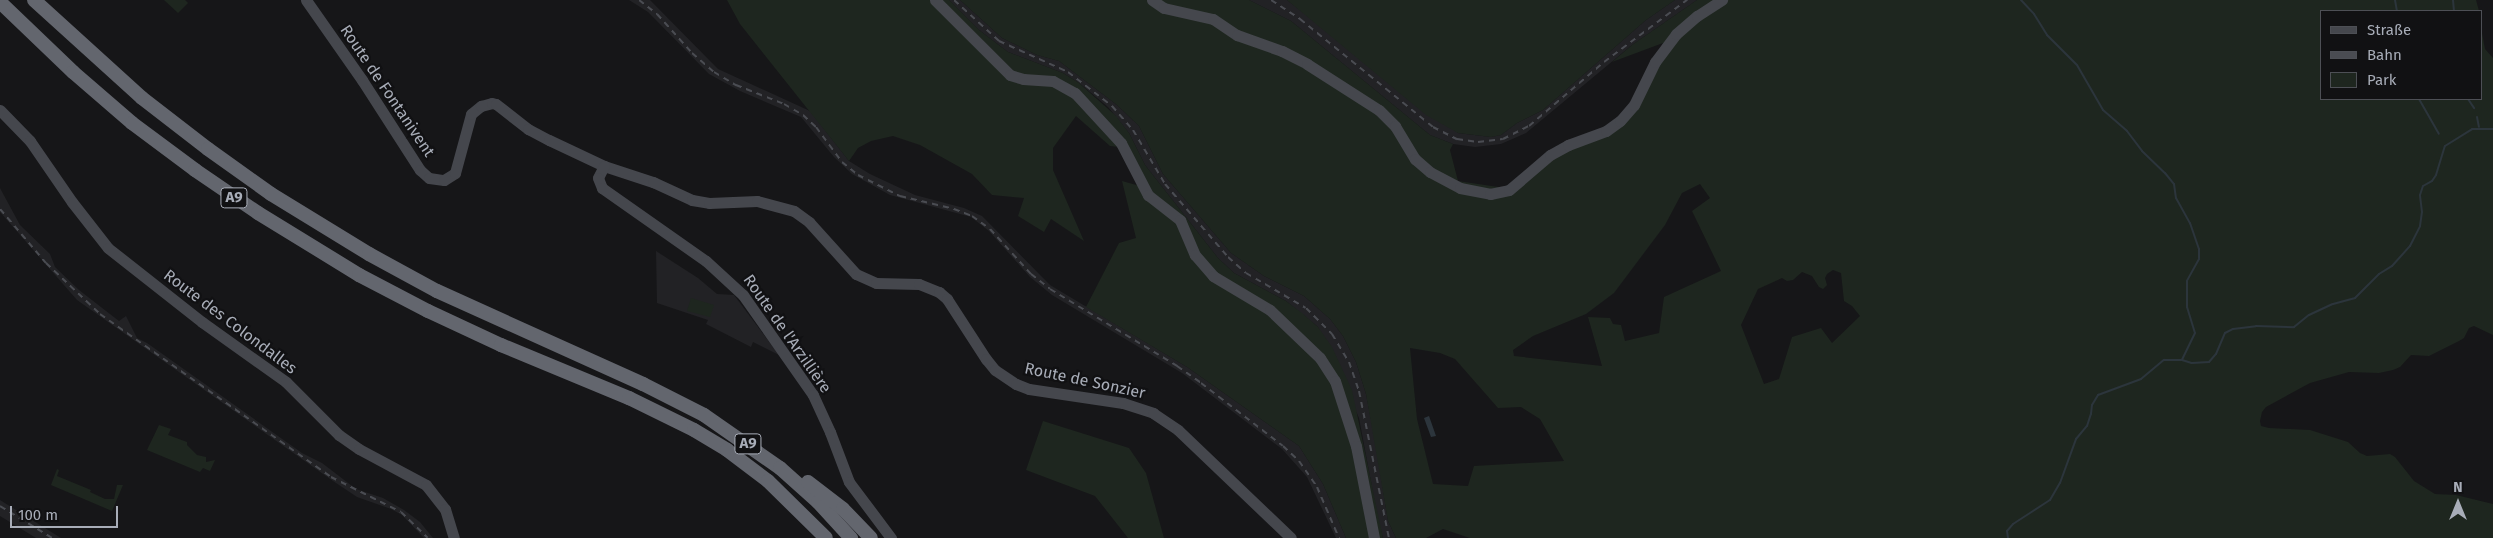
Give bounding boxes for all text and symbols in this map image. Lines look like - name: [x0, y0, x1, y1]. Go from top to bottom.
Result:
- legend: [2320, 10, 2483, 100]
- street label: Route de Fontanivent: [336, 21, 438, 161]
- text: Straße: [2367, 21, 2411, 39]
- text: Bahn: [2367, 46, 2402, 64]
- text: Park: [2367, 71, 2397, 89]
- road number: A9: [220, 186, 248, 210]
- street label: Route des Colondalles: [160, 266, 300, 378]
- street label: Route de l'Arzillière: [739, 271, 835, 397]
- street label: Route de Sonzier: [1023, 359, 1147, 403]
- road number: A9: [734, 432, 762, 456]
- north arrow: [2433, 478, 2483, 528]
- text: N: [2453, 479, 2463, 496]
- scale bar: [12, 496, 120, 528]
- text: 100 m: [18, 506, 58, 524]

